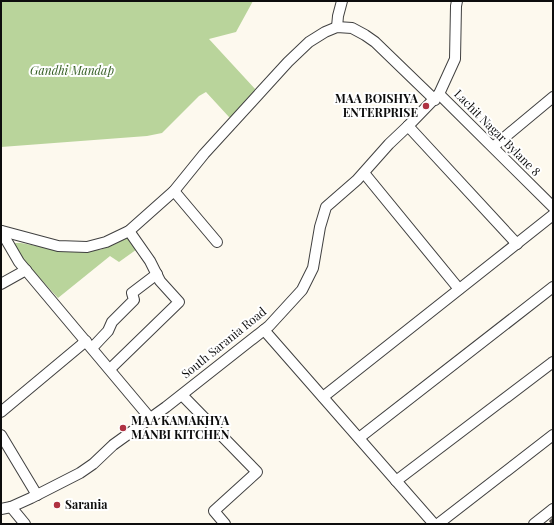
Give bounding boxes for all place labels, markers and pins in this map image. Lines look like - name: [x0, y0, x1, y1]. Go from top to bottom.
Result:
- place label: MAA BOISHYA ENTERPRISE: [335, 90, 419, 120]
- marker: MAA BOISHYA ENTERPRISE: [421, 101, 431, 111]
- place label: MAA KAMAKHYA MANBI KITCHEN: [131, 412, 230, 442]
- marker: MAA KAMAKHYA MANBI KITCHEN: [118, 423, 128, 433]
- place label: Sarania: [65, 496, 108, 512]
- marker: Sarania: [52, 500, 62, 510]

